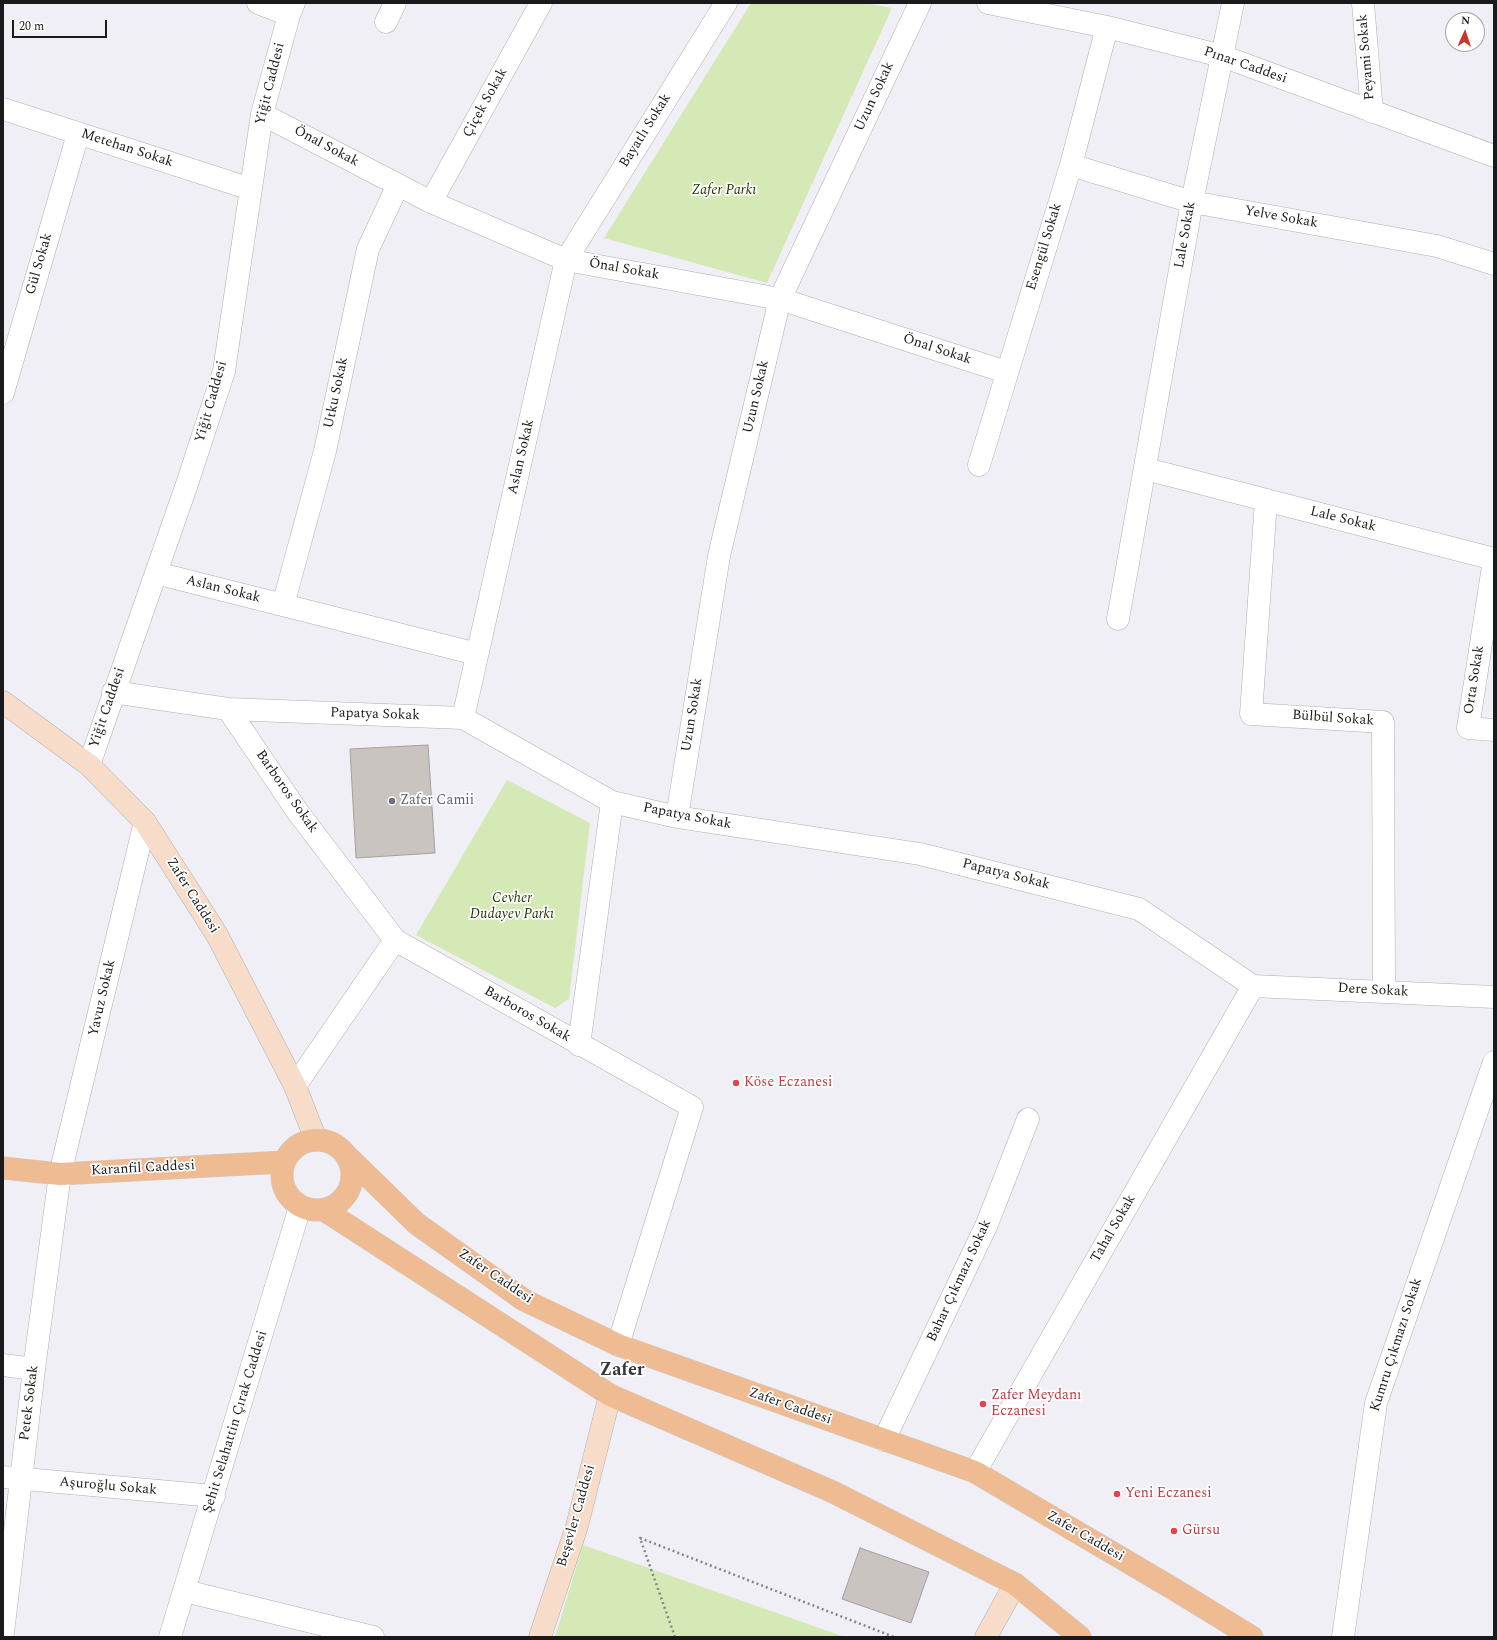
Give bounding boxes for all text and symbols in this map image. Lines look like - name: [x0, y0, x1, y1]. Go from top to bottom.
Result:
- scale bar: [14, 12, 109, 38]
- north arrow: [1445, 12, 1485, 52]
- text: N: [1461, 12, 1471, 29]
- street label: Peyami Sokak: [1355, 13, 1379, 101]
- text: 20 m: [19, 17, 44, 36]
- street label: Yiğit Caddesi: [253, 41, 289, 127]
- street label: Pınar Caddesi: [1201, 44, 1289, 88]
- street label: Uzun Sokak: [852, 60, 898, 134]
- street label: Çiçek Sokak: [460, 65, 512, 141]
- street label: Bayatlı Sokak: [617, 91, 675, 171]
- street label: Önal Sokak: [291, 123, 361, 171]
- street label: Metehan Sokak: [79, 126, 175, 172]
- park label: Zafer Parkı: [692, 183, 756, 199]
- street label: Lale Sokak: [1172, 200, 1200, 270]
- street label: Esengül Sokak: [1024, 201, 1066, 293]
- street label: Yelve Sokak: [1243, 203, 1319, 233]
- street label: Gül Sokak: [23, 231, 57, 297]
- street label: Önal Sokak: [587, 256, 661, 284]
- street label: Önal Sokak: [901, 331, 973, 369]
- street label: Utku Sokak: [321, 356, 353, 430]
- street label: Yiğit Caddesi: [192, 359, 232, 445]
- street label: Uzun Sokak: [740, 359, 774, 435]
- street label: Aslan Sokak: [505, 418, 539, 496]
- street label: Lale Sokak: [1308, 504, 1378, 536]
- street label: Aslan Sokak: [184, 573, 262, 607]
- street label: Orta Sokak: [1461, 644, 1489, 716]
- street label: Yiğit Caddesi: [86, 666, 130, 750]
- street label: Uzun Sokak: [679, 677, 707, 753]
- street label: Papatya Sokak: [330, 705, 420, 725]
- street label: Bülbül Sokak: [1292, 708, 1374, 730]
- street label: Barboros Sokak: [251, 747, 321, 837]
- place label: Zafer Camii: [400, 793, 474, 809]
- marker: Zafer Camii: [387, 796, 397, 806]
- street label: Papatya Sokak: [641, 800, 733, 834]
- street label: Zafer Caddesi: [162, 855, 222, 937]
- street label: Papatya Sokak: [960, 856, 1052, 894]
- park label: Cevher Dudayev Parkı: [470, 891, 554, 924]
- street label: Yavuz Sokak: [86, 958, 120, 1038]
- street label: Dere Sokak: [1337, 981, 1409, 1001]
- street label: Barboros Sokak: [481, 983, 573, 1047]
- place label: Köse Eczanesi: [744, 1075, 832, 1091]
- marker: Köse Eczanesi: [731, 1078, 741, 1088]
- street label: Karanfil Caddesi: [91, 1158, 195, 1180]
- street label: Tahal Sokak: [1088, 1192, 1140, 1266]
- street label: Bahar Çıkmazı Sokak: [924, 1217, 996, 1345]
- street label: Zafer Caddesi: [455, 1246, 535, 1308]
- street label: Kumru Çıkmazı Sokak: [1367, 1276, 1427, 1414]
- street label: Şehit Selahattin Çırak Caddesi: [200, 1329, 272, 1515]
- district label: Zafer: [600, 1360, 644, 1382]
- street label: Petek Sokak: [17, 1364, 43, 1442]
- street label: Zafer Caddesi: [746, 1385, 834, 1429]
- place label: Zafer Meydanı Eczanesi: [991, 1388, 1081, 1420]
- marker: Zafer Meydanı Eczanesi: [978, 1399, 988, 1409]
- street label: Beşevler Caddesi: [554, 1463, 600, 1569]
- street label: Aşuroğlu Sokak: [59, 1474, 157, 1500]
- place label: Yeni Eczanesi: [1125, 1486, 1212, 1502]
- marker: Yeni Eczanesi: [1112, 1489, 1122, 1499]
- street label: Zafer Caddesi: [1043, 1508, 1127, 1566]
- place label: Gürsu: [1182, 1523, 1220, 1539]
- marker: Gürsu: [1169, 1526, 1179, 1536]

